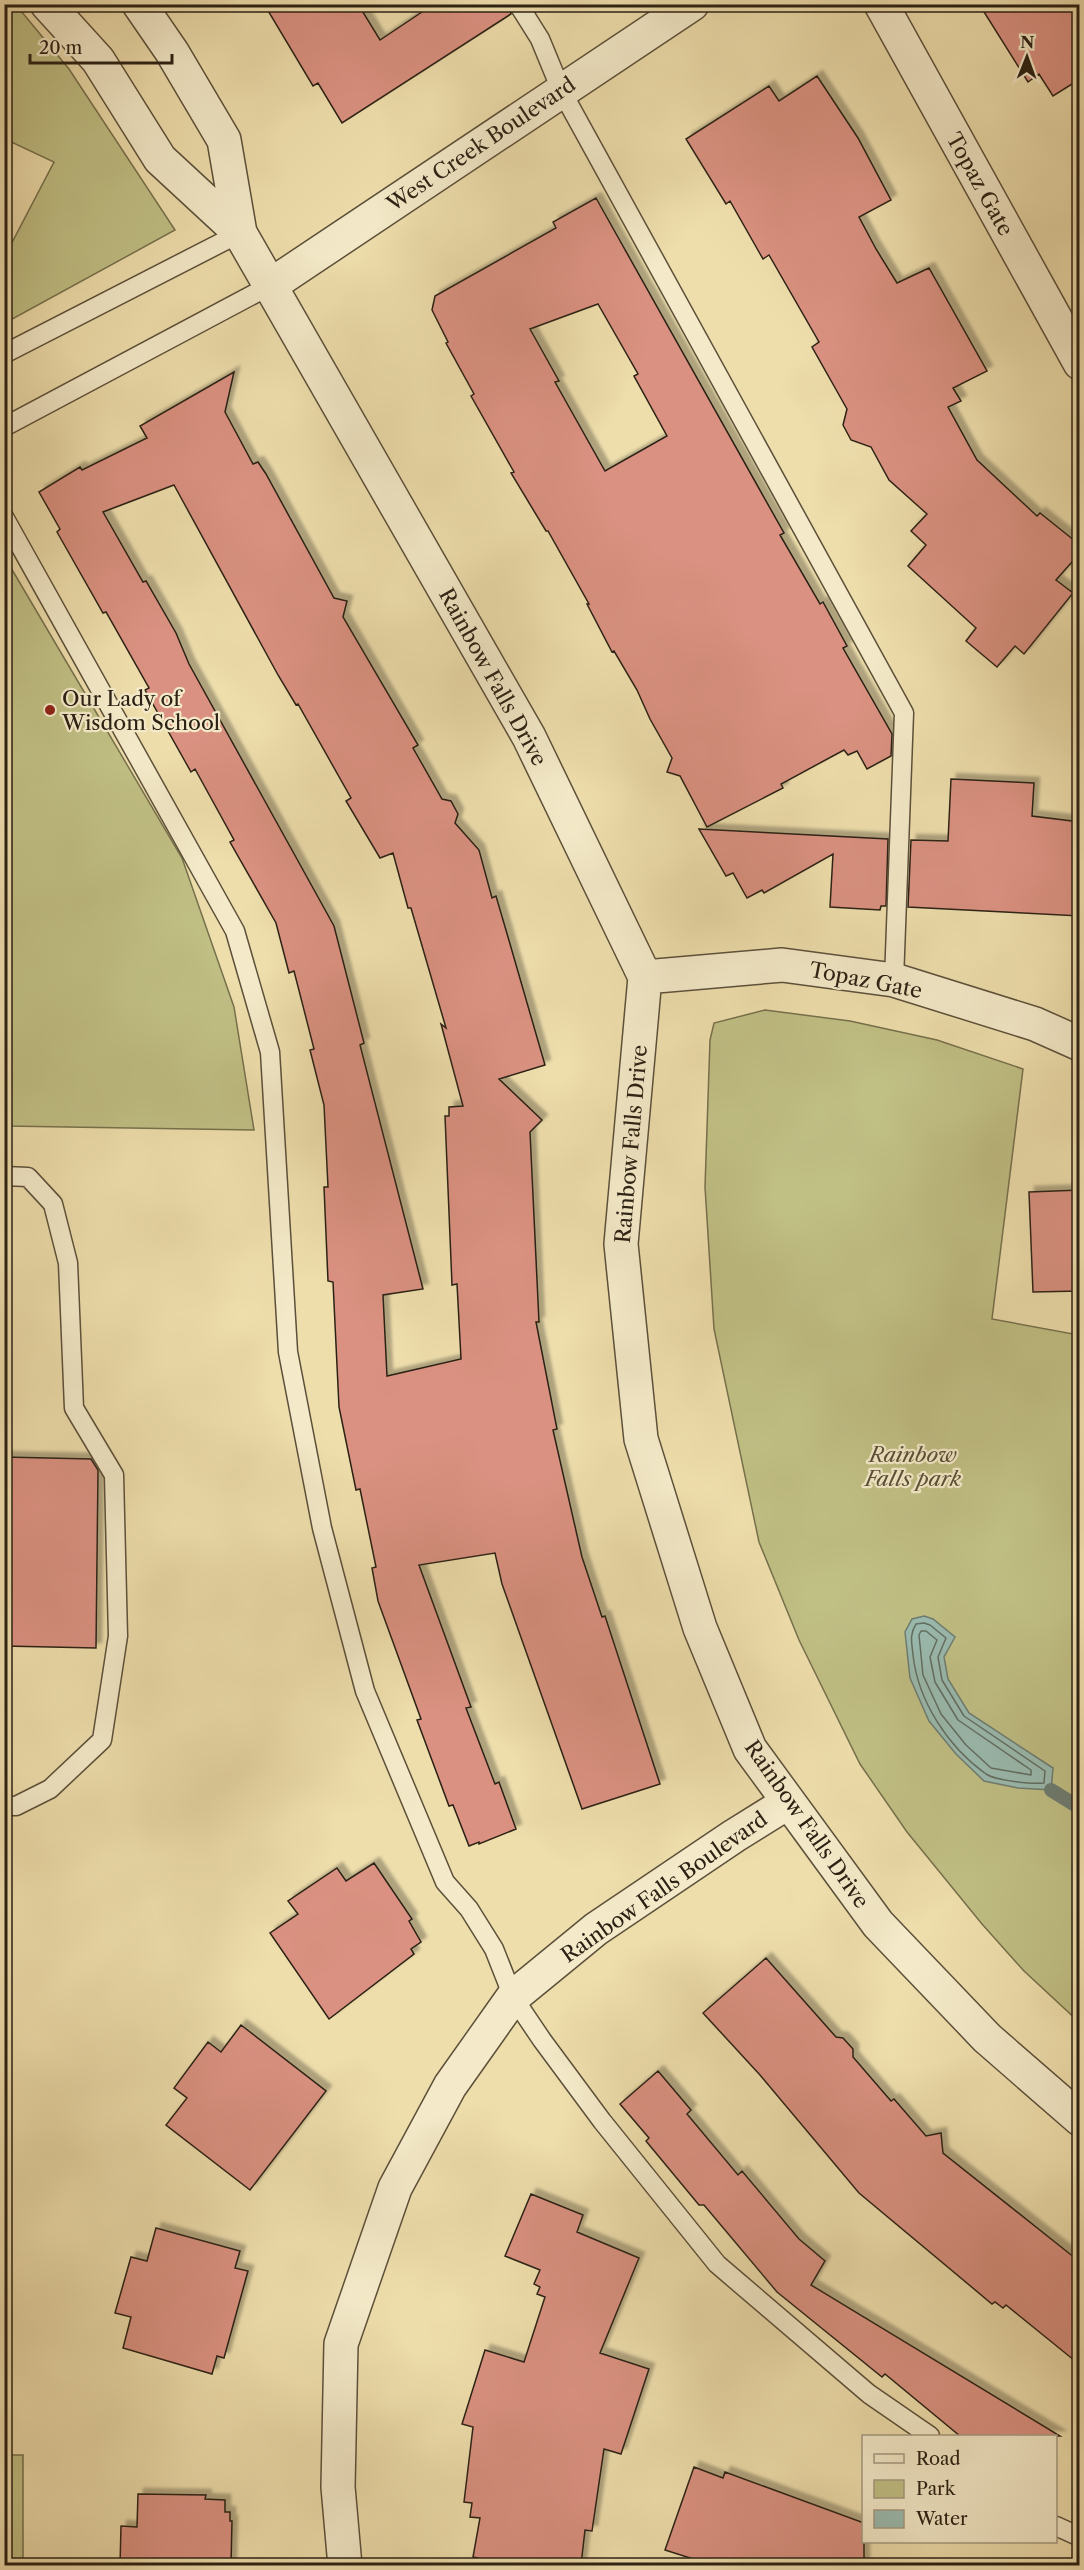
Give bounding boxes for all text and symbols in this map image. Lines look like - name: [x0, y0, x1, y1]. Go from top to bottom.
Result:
- scale bar: [30, 27, 172, 65]
- north arrow: [997, 27, 1057, 87]
- text: N: [1020, 32, 1034, 52]
- text: 20 m: [39, 37, 83, 59]
- street label: West Creek Boulevard: [381, 71, 580, 217]
- street label: Topaz Gate: [941, 128, 1019, 240]
- street label: Rainbow Falls Drive: [434, 584, 552, 770]
- place label: Our Lady of Wisdom School: [61, 686, 220, 735]
- marker: Our Lady of Wisdom School: [43, 703, 57, 717]
- street label: Topaz Gate: [808, 957, 924, 1003]
- street label: Rainbow Falls Drive: [610, 1044, 652, 1244]
- park label: Rainbow Falls park: [863, 1442, 961, 1491]
- street label: Rainbow Falls Drive: [740, 1735, 874, 1913]
- street label: Rainbow Falls Boulevard: [556, 1806, 772, 1968]
- legend: [862, 2435, 1057, 2543]
- text: Road: [916, 2448, 961, 2470]
- text: Park: [916, 2478, 957, 2500]
- text: Water: [915, 2508, 968, 2530]

